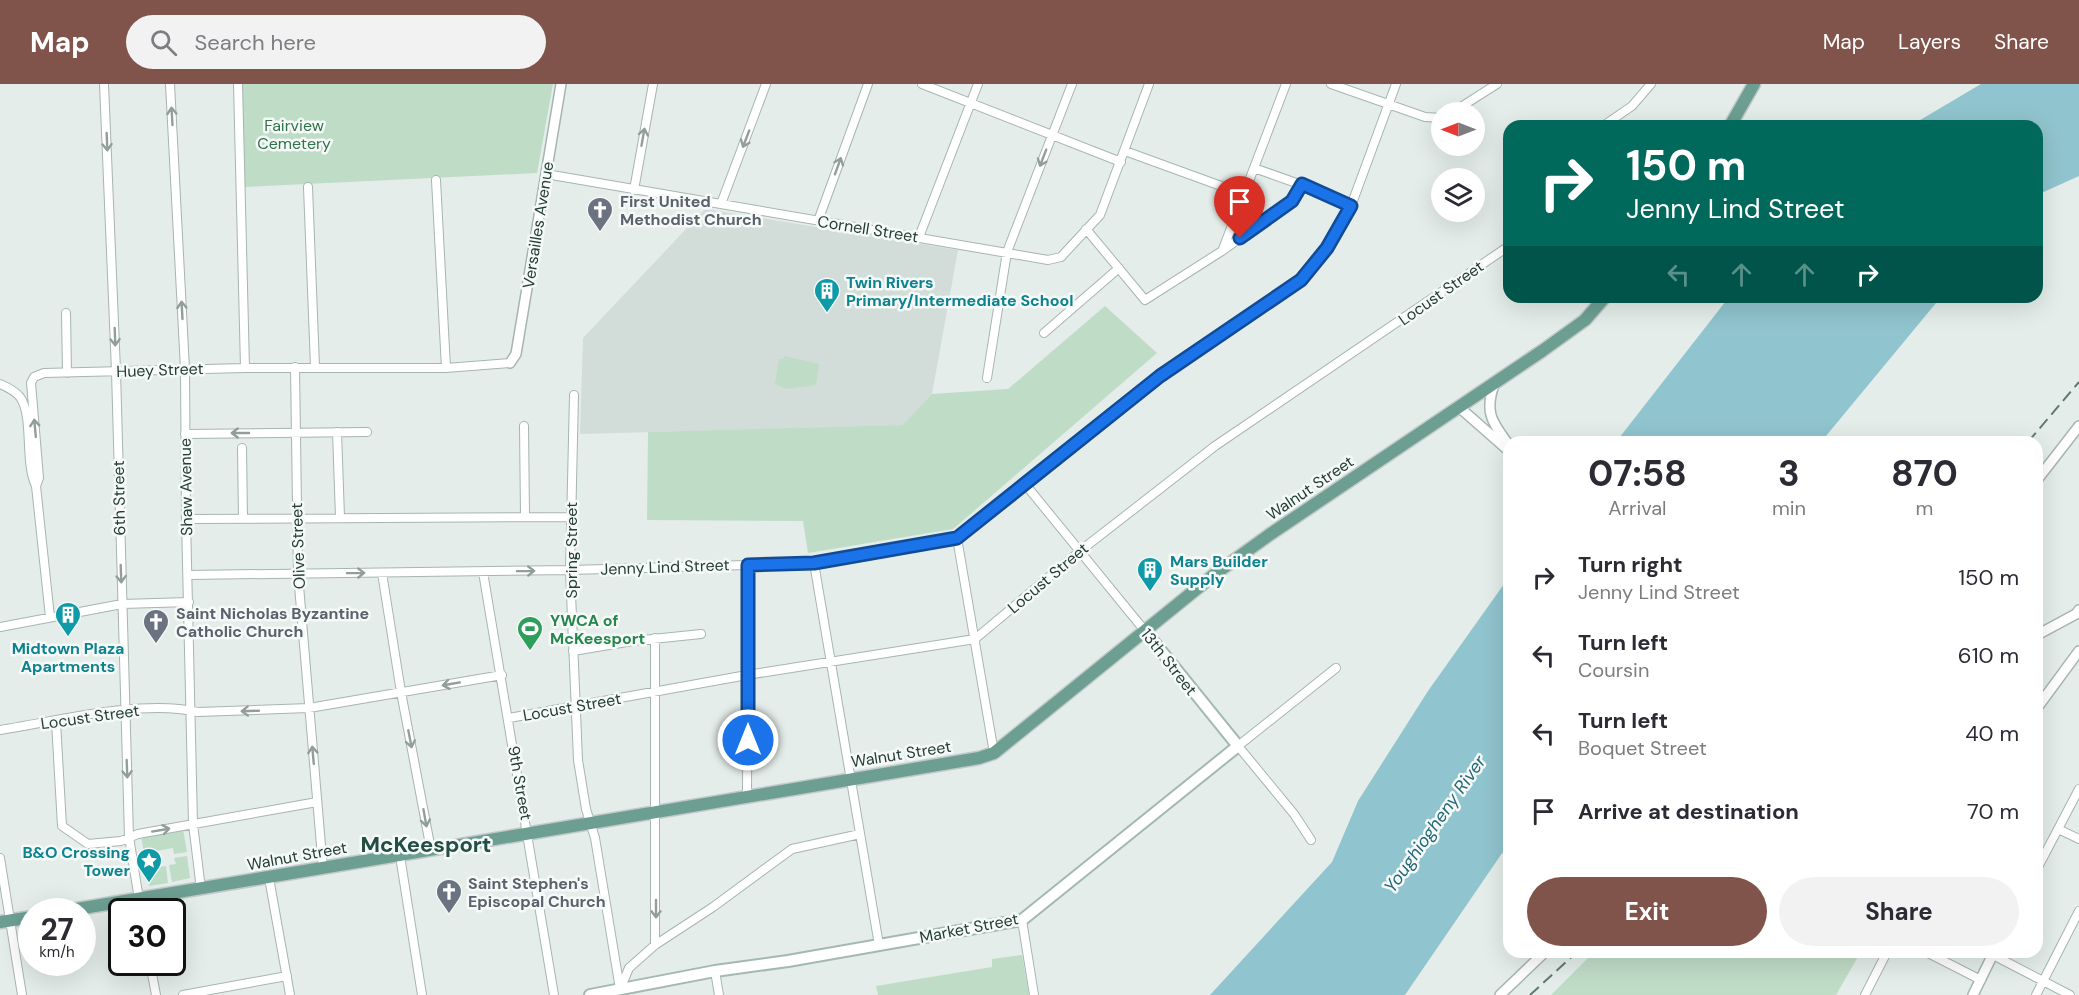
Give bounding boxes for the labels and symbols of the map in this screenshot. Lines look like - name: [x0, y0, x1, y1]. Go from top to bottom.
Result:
- north arrow: [1431, 102, 1485, 156]
- one-way arrow: [166, 106, 177, 126]
- park label: Fairview Cemetery: [257, 115, 331, 154]
- one-way arrow: [638, 127, 649, 147]
- one-way arrow: [739, 129, 750, 148]
- one-way arrow: [101, 132, 112, 152]
- one-way arrow: [1037, 148, 1048, 167]
- one-way arrow: [834, 157, 845, 176]
- street label: Versailles Avenue: [518, 160, 558, 290]
- pin: [1214, 176, 1265, 238]
- place label: First United Methodist Church: [620, 191, 762, 230]
- church icon: First United Methodist Church: [585, 195, 615, 233]
- street label: Cornell Street: [816, 211, 920, 247]
- street label: Locust Street: [1394, 256, 1488, 330]
- place label: Twin Rivers Primary/Intermediate School: [846, 272, 1073, 311]
- building icon: Twin Rivers Primary/Intermediate School: [812, 276, 842, 314]
- one-way arrow: [176, 301, 187, 321]
- one-way arrow: [109, 327, 120, 347]
- street label: Huey Street: [116, 358, 204, 382]
- one-way arrow: [29, 418, 40, 438]
- one-way arrow: [231, 427, 251, 439]
- street label: Shaw Avenue: [175, 438, 197, 536]
- street label: Walnut Street: [1262, 451, 1358, 525]
- street label: 6th Street: [108, 460, 130, 536]
- street label: Olive Street: [286, 502, 310, 590]
- street label: Spring Street: [561, 502, 582, 598]
- street label: Locust Street: [1003, 538, 1093, 618]
- place label: Mars Builder Supply: [1170, 551, 1268, 590]
- street label: Jenny Lind Street: [600, 554, 730, 580]
- building icon: Mars Builder Supply: [1135, 555, 1165, 593]
- one-way arrow: [116, 564, 127, 584]
- one-way arrow: [516, 565, 536, 577]
- one-way arrow: [346, 568, 366, 579]
- building icon: Midtown Plaza Apartments: [53, 600, 83, 638]
- place label: Saint Nicholas Byzantine Catholic Church: [176, 603, 369, 642]
- church icon: Saint Nicholas Byzantine Catholic Church: [141, 607, 171, 645]
- place label: YWCA of McKeesport: [550, 610, 645, 649]
- sports icon: YWCA of McKeesport: [515, 614, 545, 652]
- street label: 13th Street: [1136, 624, 1202, 700]
- place label: Midtown Plaza Apartments: [12, 638, 124, 677]
- one-way arrow: [442, 679, 462, 690]
- street label: Locust Street: [521, 688, 623, 726]
- street label: Locust Street: [39, 700, 141, 734]
- one-way arrow: [241, 705, 261, 716]
- position arrow: [716, 708, 780, 772]
- one-way arrow: [405, 729, 416, 748]
- street label: Walnut Street: [849, 736, 953, 772]
- street label: 9th Street: [503, 744, 537, 822]
- one-way arrow: [307, 746, 318, 765]
- water label: Youghiogheny River: [1379, 750, 1492, 897]
- one-way arrow: [121, 759, 132, 779]
- one-way arrow: [420, 808, 431, 827]
- one-way arrow: [150, 824, 170, 835]
- district label: McKeesport: [361, 830, 491, 859]
- street label: Walnut Street: [245, 837, 349, 875]
- place label: B&O Crossing Tower: [22, 842, 130, 881]
- place icon: B&O Crossing Tower: [134, 846, 164, 884]
- place label: Saint Stephen's Episcopal Church: [468, 873, 606, 912]
- church icon: Saint Stephen's Episcopal Church: [434, 877, 464, 915]
- speed limit sign: 30: [108, 898, 186, 976]
- one-way arrow: [650, 899, 662, 919]
- street label: Market Street: [918, 908, 1020, 948]

